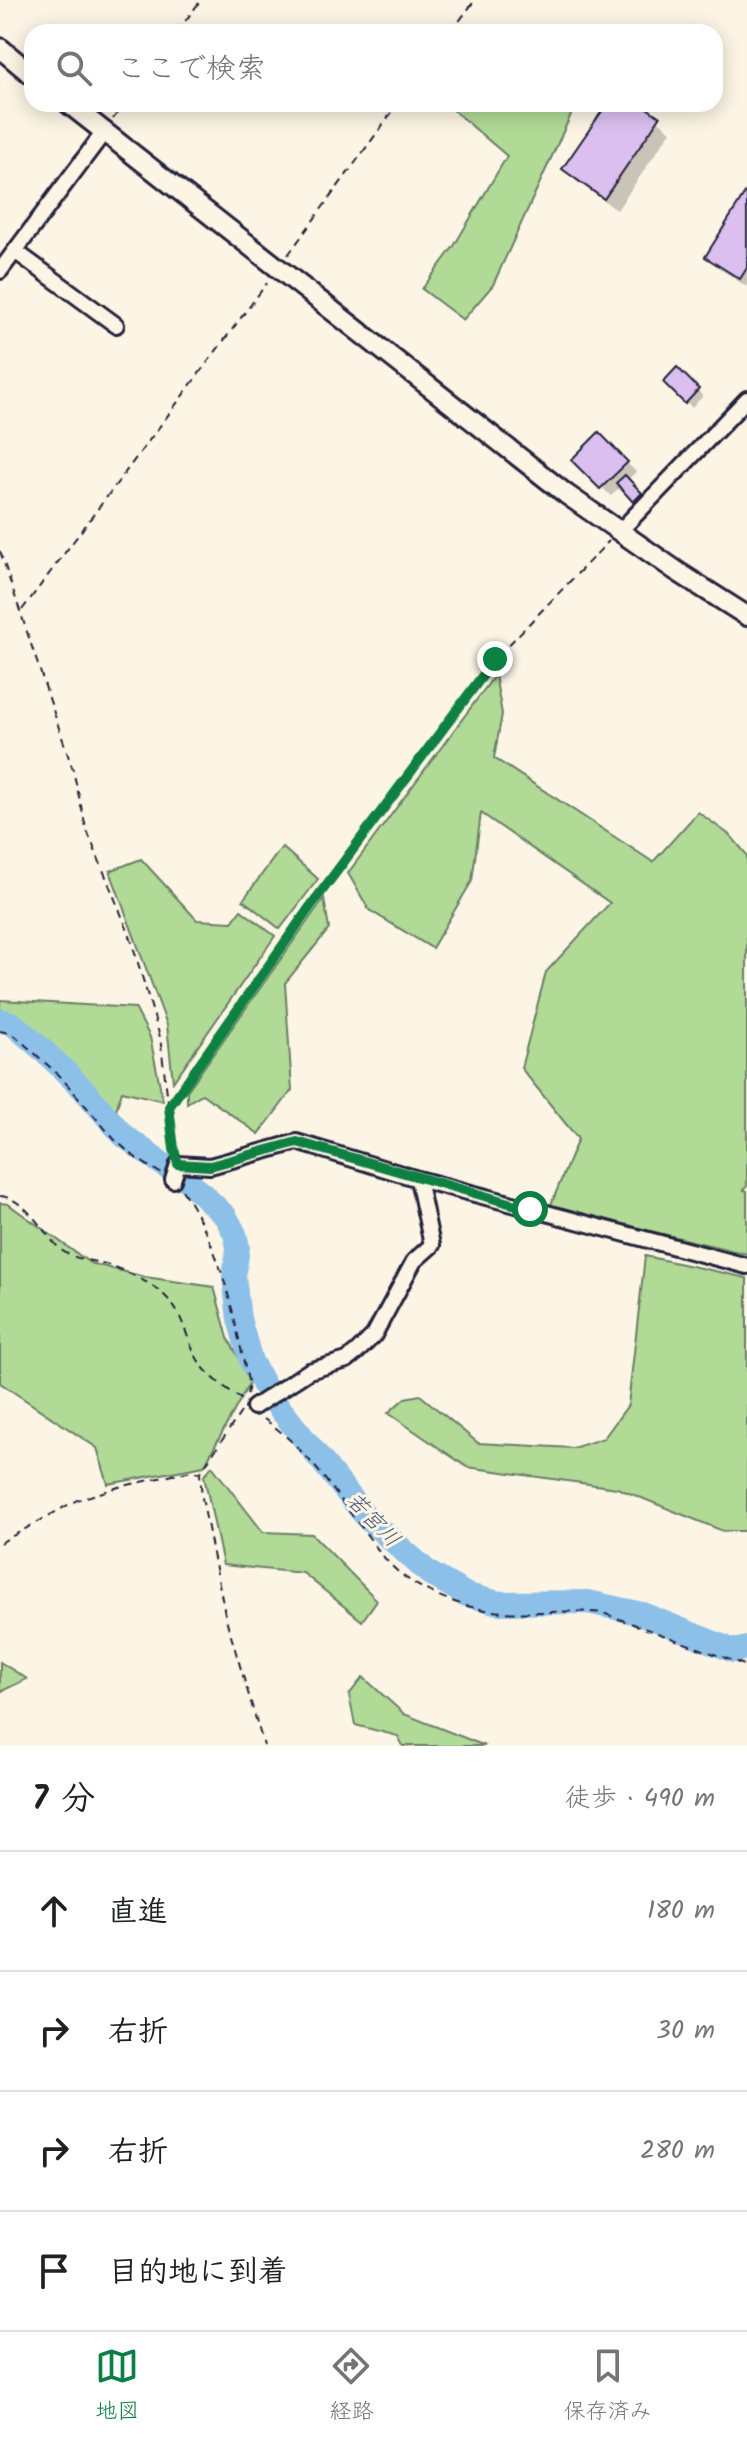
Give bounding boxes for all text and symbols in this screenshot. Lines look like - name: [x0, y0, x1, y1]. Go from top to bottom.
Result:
- search box: [24, 24, 723, 112]
- icon: search: [52, 46, 96, 90]
- text: ここで検索: [116, 46, 266, 94]
- route end: [477, 641, 513, 677]
- route start: [512, 1191, 548, 1227]
- water label: 若宮川: [337, 1485, 408, 1557]
- text: 7 分: [32, 1773, 95, 1827]
- text: 徒歩 · 490 m: [565, 1778, 715, 1820]
- icon: ahead: [32, 1889, 76, 1933]
- text: 直進: [108, 1889, 168, 1937]
- text: 180 m: [647, 1890, 715, 1932]
- icon: right: [32, 2009, 76, 2053]
- text: 右折: [108, 2009, 168, 2057]
- text: 30 m: [656, 2010, 715, 2052]
- icon: right: [32, 2129, 76, 2173]
- text: 右折: [108, 2129, 168, 2177]
- text: 280 m: [640, 2130, 715, 2172]
- icon: arrive: [32, 2249, 76, 2293]
- text: 目的地に到着: [108, 2249, 288, 2297]
- tab: 地図: [95, 2344, 139, 2430]
- tab: 経路: [329, 2344, 374, 2430]
- tab: 保存済み: [564, 2344, 652, 2430]

